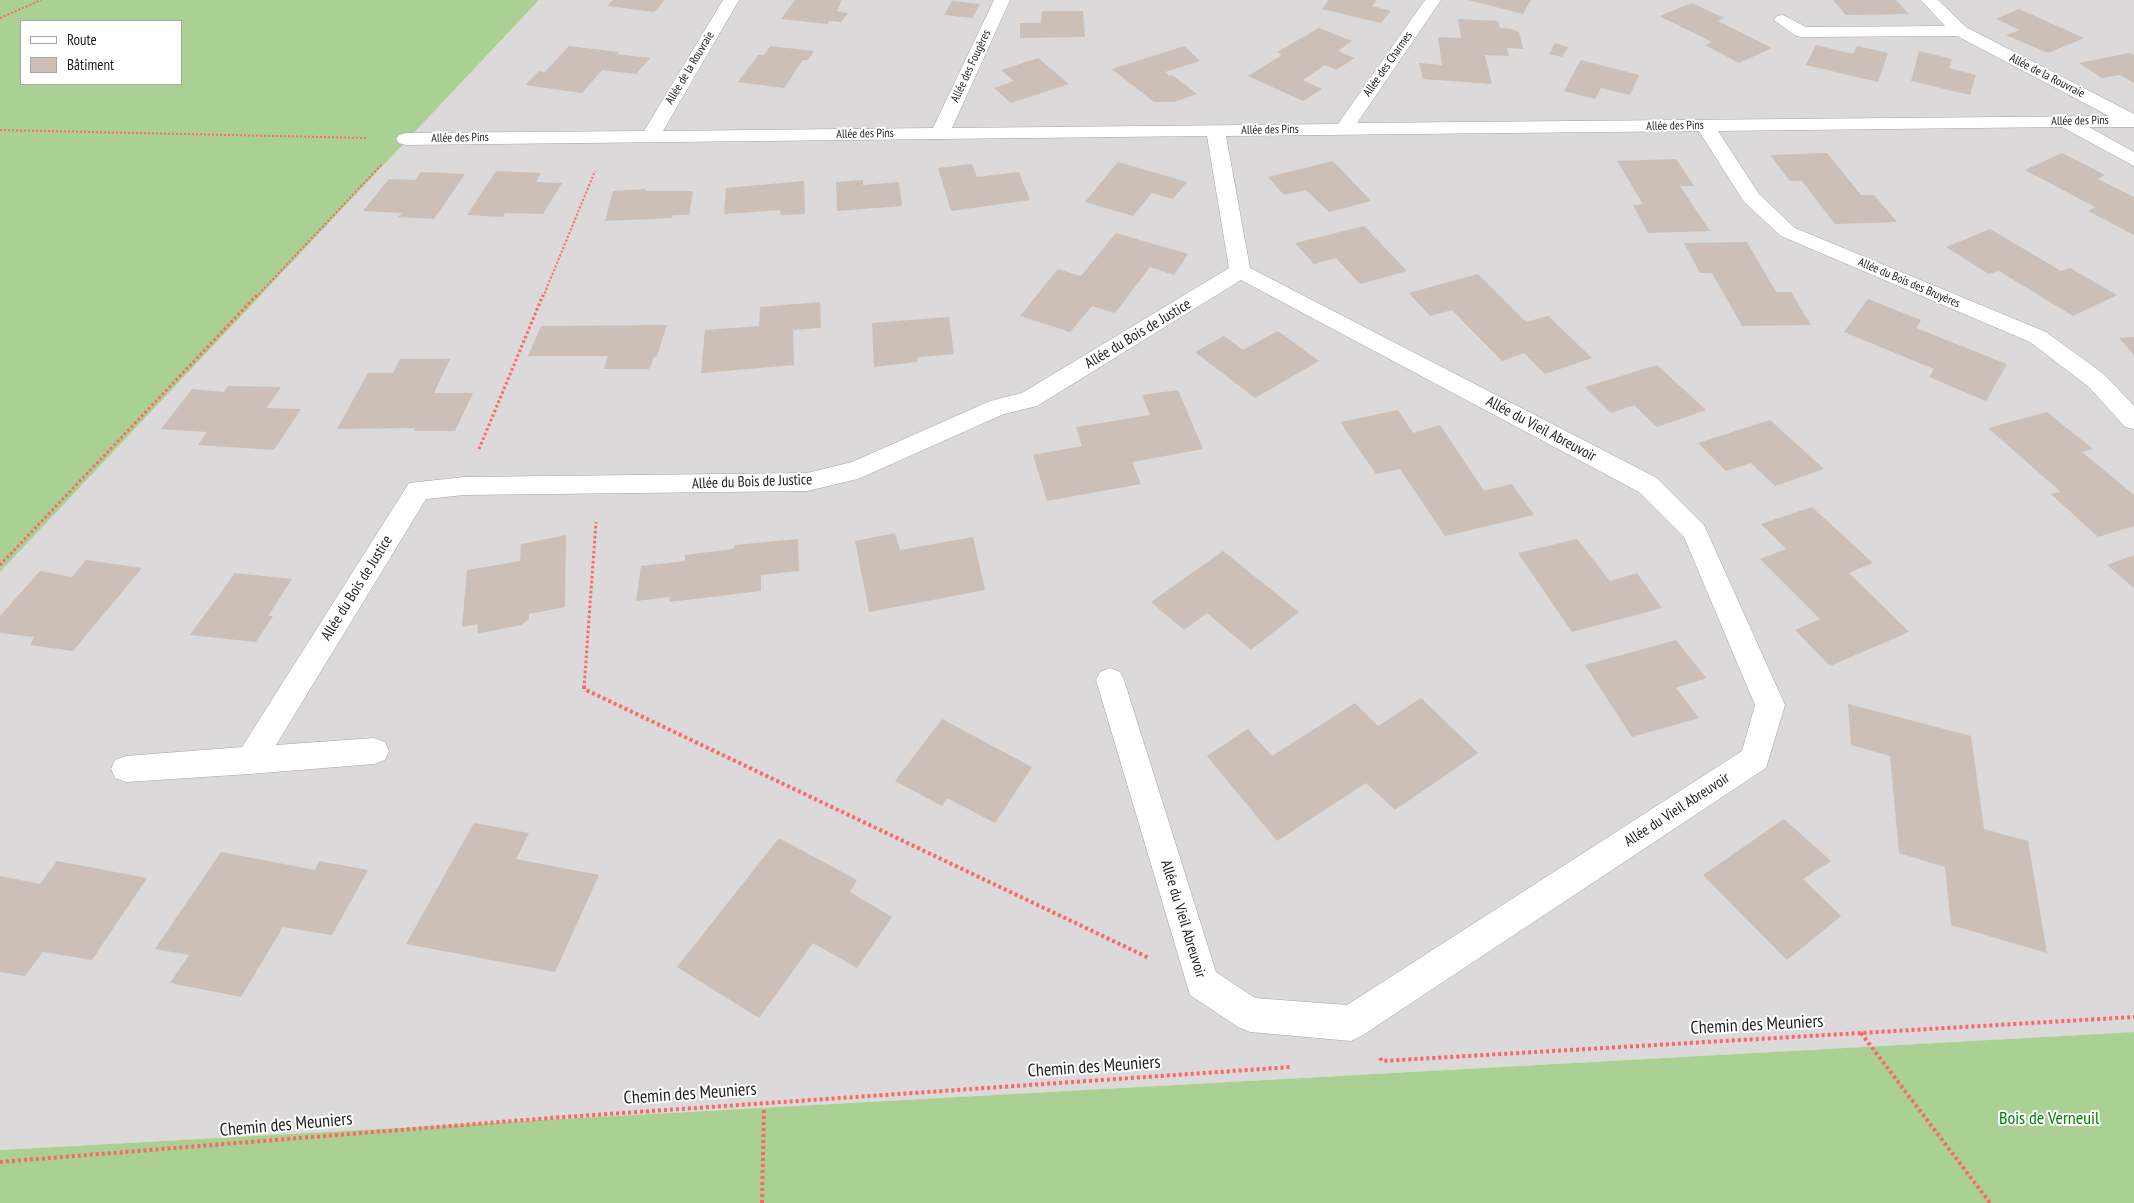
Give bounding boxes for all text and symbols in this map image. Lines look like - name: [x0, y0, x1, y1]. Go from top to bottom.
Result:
- legend: [20, 20, 182, 85]
- street label: Allée des Fougères: [948, 28, 994, 104]
- street label: Allée de la Rouvraie: [663, 29, 717, 107]
- street label: Allée des Charmes: [1360, 29, 1416, 99]
- text: Route: [67, 30, 97, 49]
- street label: Allée de la Rouvraie: [2007, 51, 2087, 101]
- text: Bâtiment: [67, 55, 114, 74]
- street label: Allée des Pins: [2051, 113, 2109, 129]
- street label: Allée des Pins: [1646, 118, 1704, 134]
- street label: Allée des Pins: [1241, 122, 1299, 138]
- street label: Allée des Pins: [836, 126, 894, 142]
- street label: Allée des Pins: [431, 130, 489, 146]
- street label: Allée du Bois des Bruyères: [1856, 255, 1962, 311]
- street label: Allée du Bois de Justice: [1082, 295, 1194, 373]
- street label: Allée du Vieil Abreuvoir: [1483, 392, 1599, 466]
- street label: Allée du Bois de Justice: [691, 471, 813, 493]
- street label: Allée du Bois de Justice: [317, 532, 397, 644]
- street label: Allée du Vieil Abreuvoir: [1621, 769, 1733, 851]
- street label: Allée du Vieil Abreuvoir: [1157, 858, 1209, 980]
- street label: Chemin des Meuniers: [1690, 1011, 1824, 1039]
- street label: Chemin des Meuniers: [1027, 1052, 1161, 1082]
- street label: Chemin des Meuniers: [623, 1079, 757, 1109]
- street label: Chemin des Meuniers: [219, 1108, 353, 1142]
- park label: Bois de Verneuil: [1999, 1108, 2099, 1130]

